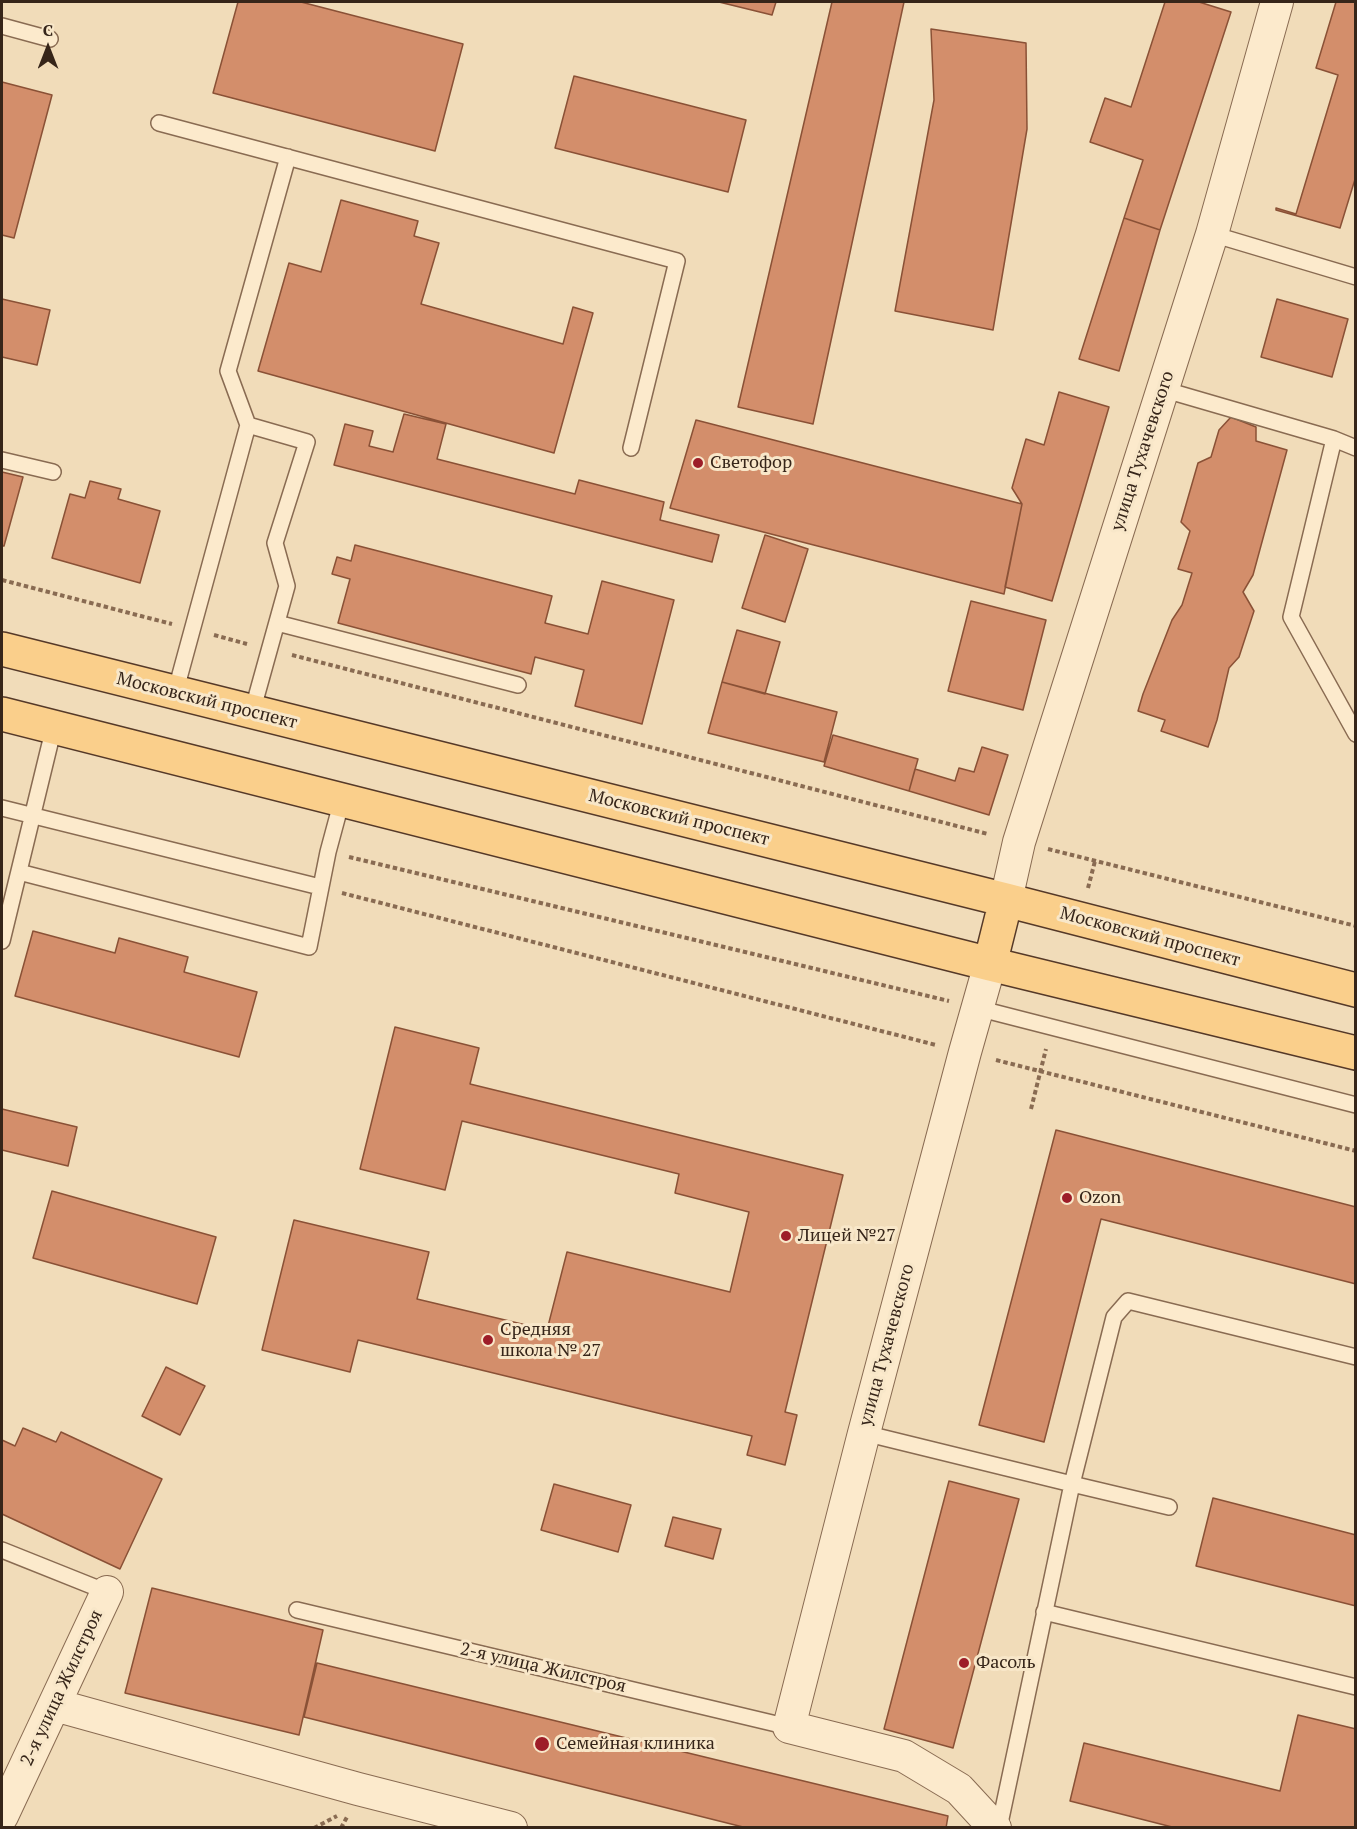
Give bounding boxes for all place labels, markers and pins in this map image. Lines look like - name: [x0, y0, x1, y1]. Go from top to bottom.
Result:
- place label: Светофор: [710, 452, 792, 474]
- marker: Светофор: [691, 456, 705, 470]
- place label: Ozon: [1079, 1187, 1121, 1209]
- marker: Ozon: [1060, 1191, 1074, 1205]
- place label: Лицей №27: [798, 1225, 896, 1247]
- marker: Лицей №27: [779, 1229, 793, 1243]
- place label: Средняя школа № 27: [500, 1319, 601, 1362]
- marker: Средняя школа № 27: [481, 1333, 495, 1347]
- place label: Фасоль: [976, 1652, 1036, 1674]
- marker: Фасоль: [957, 1656, 971, 1670]
- place label: Семейная клиника: [556, 1733, 715, 1755]
- marker: Семейная клиника: [533, 1735, 551, 1753]

